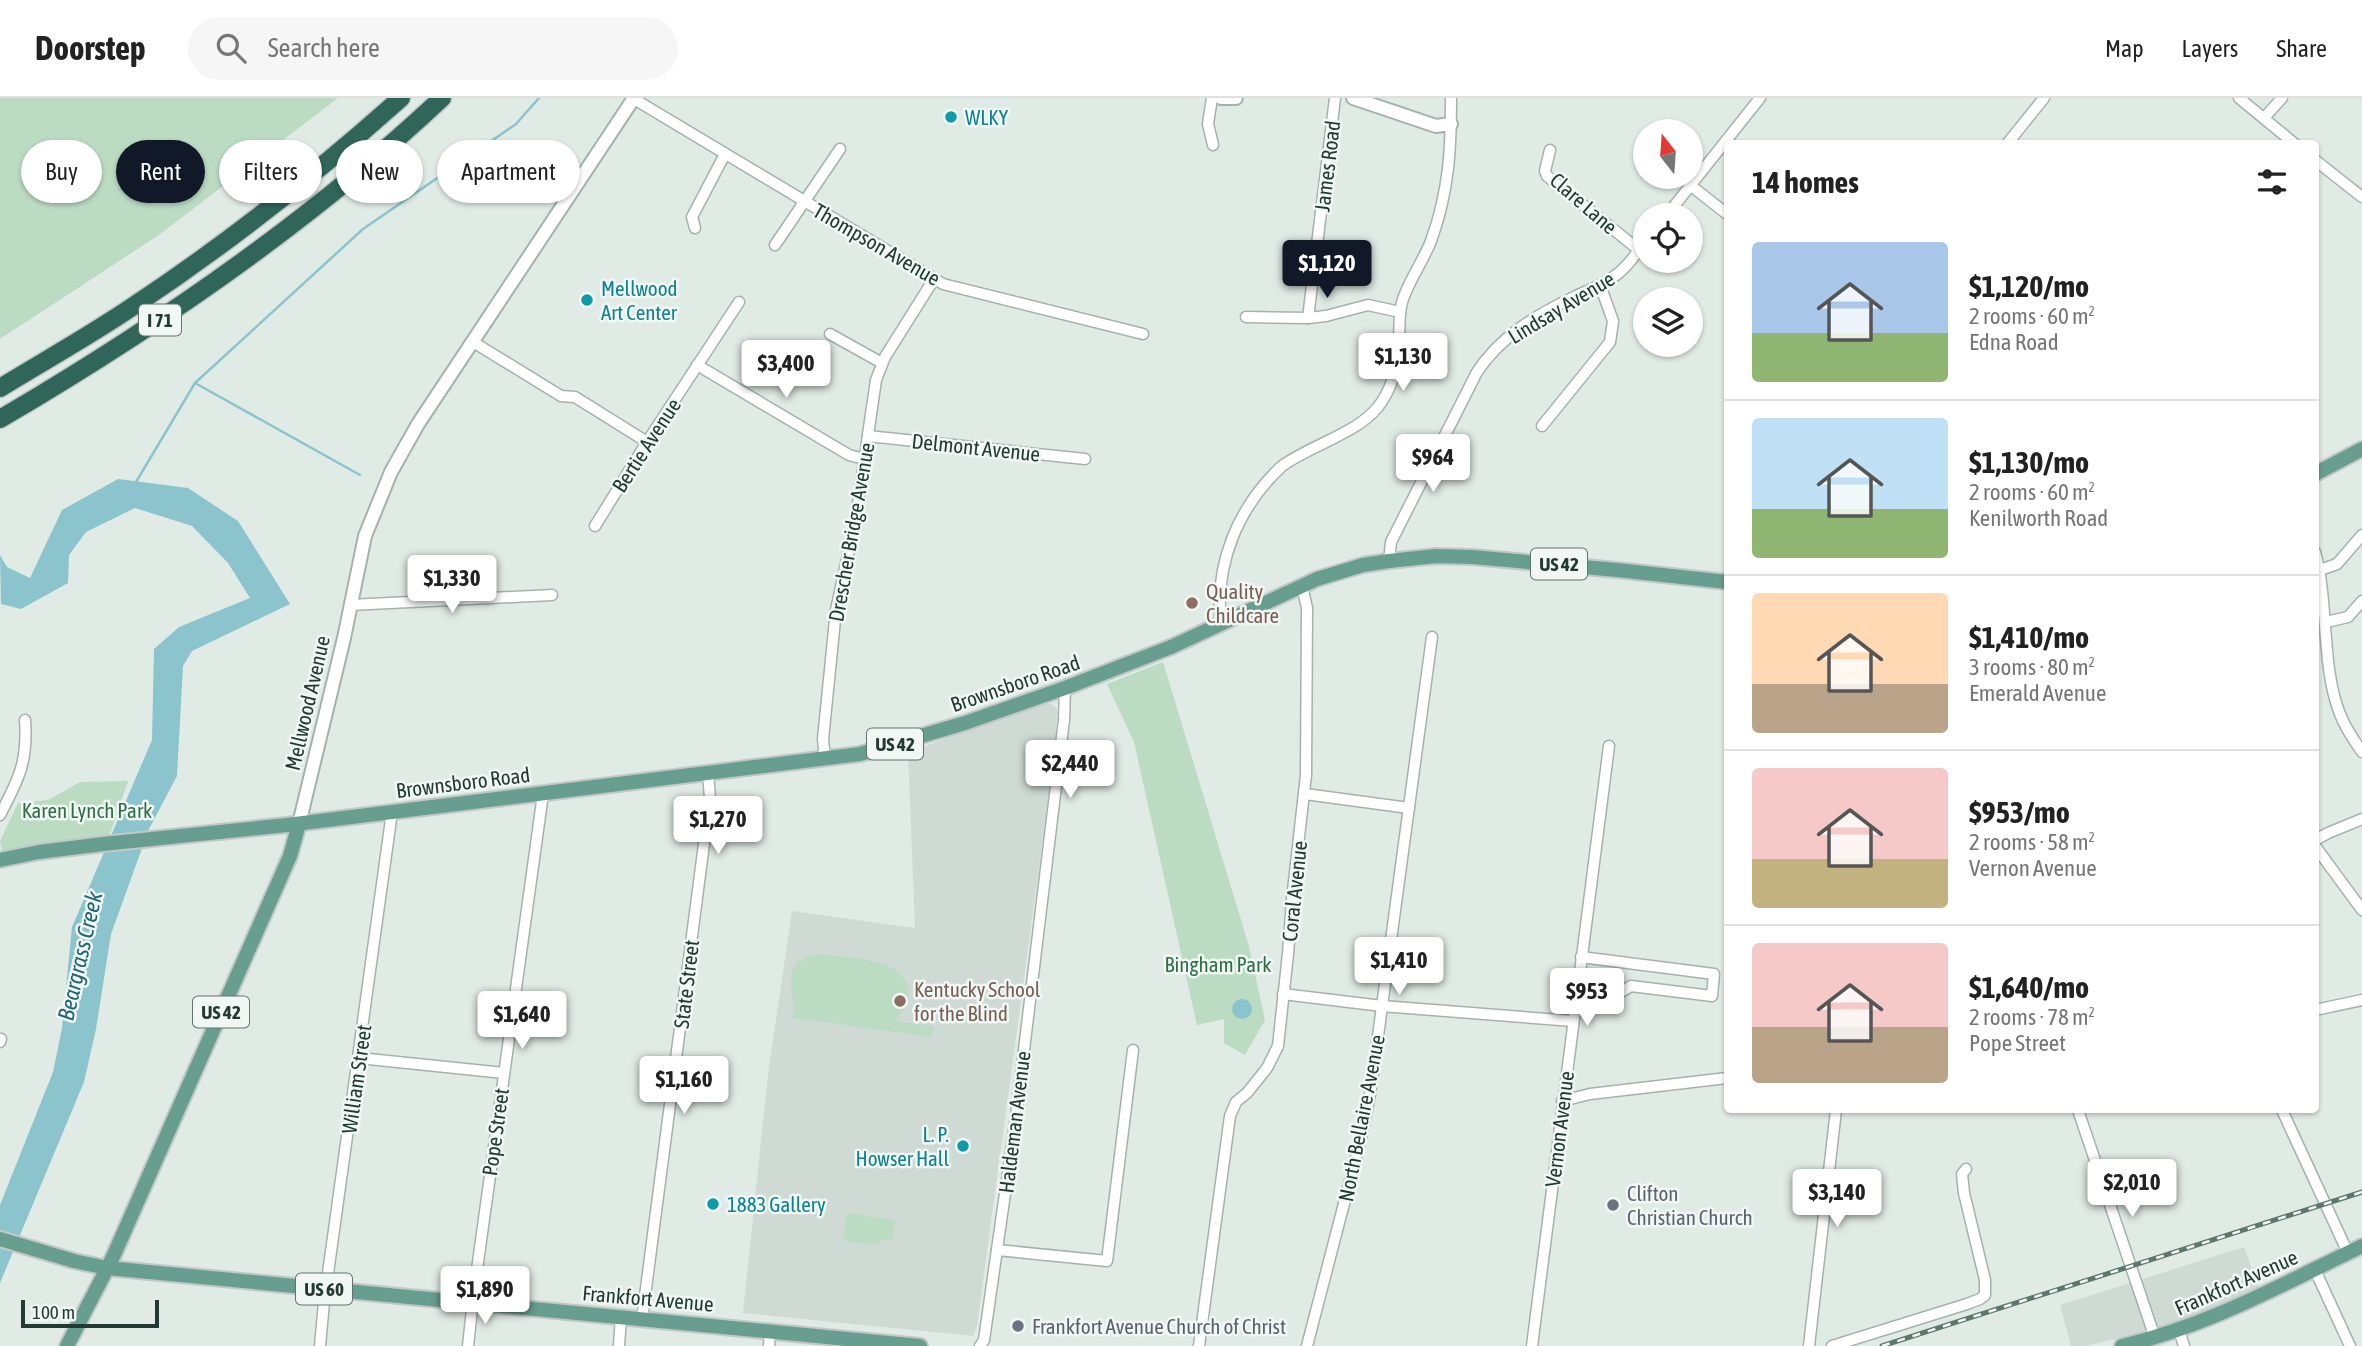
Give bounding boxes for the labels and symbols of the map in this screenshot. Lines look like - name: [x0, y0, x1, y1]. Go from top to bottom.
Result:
- place label: WLKY: [965, 105, 1009, 129]
- marker: WLKY: [943, 109, 959, 125]
- street label: James Road: [1310, 119, 1344, 213]
- north arrow: [1633, 119, 1703, 189]
- street label: Clare Lane: [1546, 167, 1622, 239]
- street label: Thompson Avenue: [809, 198, 945, 290]
- pin: $1,120: [1270, 240, 1384, 300]
- street label: Lindsay Avenue: [1503, 266, 1619, 348]
- place label: Mellwood Art Center: [601, 276, 678, 324]
- marker: Mellwood Art Center: [579, 292, 595, 308]
- road number: I 71: [139, 304, 181, 336]
- pin: $1,130: [1346, 334, 1460, 393]
- pin: $3,400: [729, 341, 843, 400]
- street label: Bertie Avenue: [607, 394, 685, 496]
- street label: Delmont Avenue: [911, 428, 1041, 466]
- pin: $964: [1392, 434, 1474, 494]
- street label: Drescher Bridge Avenue: [823, 441, 879, 623]
- road number: US 42: [1531, 548, 1587, 579]
- pin: $1,330: [395, 556, 509, 615]
- place label: Quality Childcare: [1206, 579, 1279, 627]
- marker: Quality Childcare: [1184, 595, 1200, 611]
- street label: Mellwood Avenue: [280, 633, 334, 773]
- street label: Brownsboro Road: [947, 650, 1083, 716]
- road number: US 42: [867, 729, 923, 760]
- pin: $2,440: [1013, 740, 1127, 800]
- street label: Brownsboro Road: [395, 762, 531, 802]
- pin: $1,270: [661, 796, 775, 856]
- park label: Karen Lynch Park: [22, 798, 152, 822]
- street label: Coral Avenue: [1277, 839, 1311, 943]
- water label: Beargrass Creek: [53, 888, 108, 1023]
- pin: $1,410: [1342, 937, 1456, 997]
- street label: State Street: [669, 938, 703, 1030]
- park label: Bingham Park: [1164, 952, 1272, 976]
- pin: $953: [1546, 968, 1628, 1028]
- place label: Kentucky School for the Blind: [914, 977, 1041, 1025]
- pin: $1,640: [465, 992, 579, 1051]
- marker: Kentucky School for the Blind: [892, 993, 908, 1009]
- road number: US 42: [193, 996, 249, 1028]
- street label: William Street: [336, 1023, 376, 1135]
- street label: North Bellaire Avenue: [1333, 1033, 1389, 1203]
- street label: Haldeman Avenue: [993, 1050, 1035, 1194]
- pin: $1,160: [627, 1056, 741, 1116]
- street label: Vernon Avenue: [1540, 1070, 1578, 1188]
- street label: Pope Street: [477, 1087, 513, 1177]
- place label: L. P. Howser Hall: [855, 1122, 949, 1170]
- marker: L. P. Howser Hall: [955, 1138, 971, 1154]
- pin: $2,010: [2075, 1160, 2189, 1219]
- pin: $3,140: [1780, 1170, 1894, 1229]
- place label: Clifton Christian Church: [1627, 1181, 1753, 1229]
- place label: 1883 Gallery: [727, 1192, 826, 1216]
- marker: 1883 Gallery: [705, 1196, 721, 1212]
- marker: Clifton Christian Church: [1605, 1197, 1621, 1213]
- street label: Frankfort Avenue: [2171, 1244, 2301, 1320]
- pin: $1,890: [428, 1266, 542, 1326]
- road number: US 60: [296, 1274, 352, 1304]
- street label: Frankfort Avenue: [581, 1280, 715, 1316]
- scale bar: [21, 1297, 159, 1329]
- place label: Frankfort Avenue Church of Christ: [1032, 1314, 1286, 1338]
- marker: Frankfort Avenue Church of Christ: [1010, 1318, 1026, 1334]

